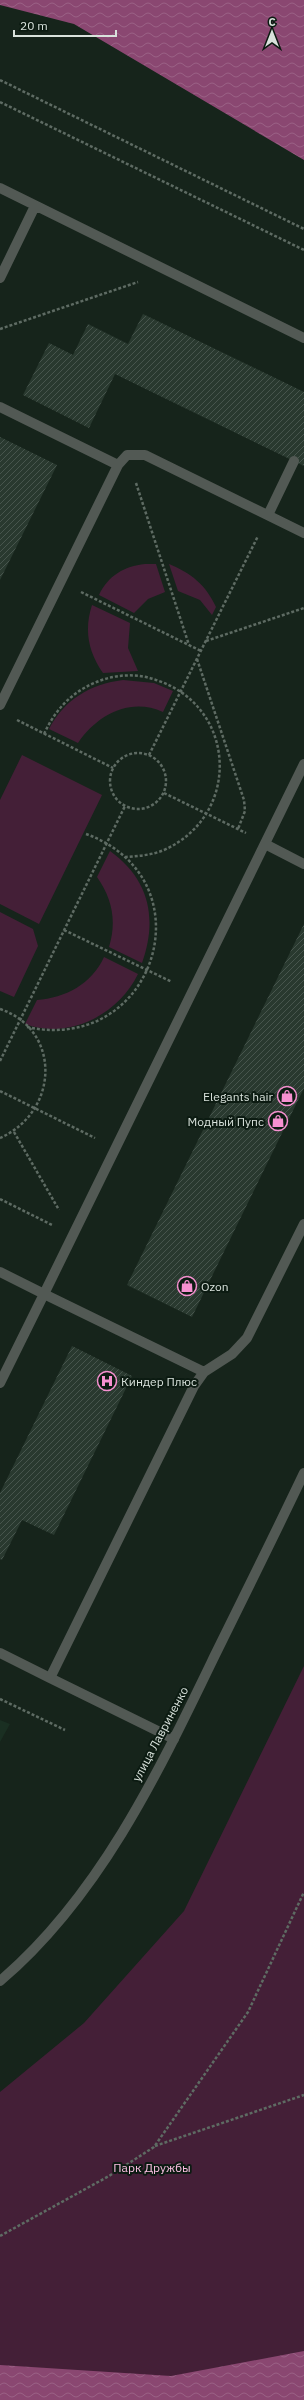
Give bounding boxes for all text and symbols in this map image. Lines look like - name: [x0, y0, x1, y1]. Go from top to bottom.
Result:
- scale bar: [14, 12, 116, 38]
- north arrow: [252, 12, 292, 52]
- text: С: [268, 15, 276, 29]
- text: 20 m: [20, 18, 48, 33]
- shop icon: Elegants hair: [276, 1085, 298, 1107]
- place label: Elegants hair: [203, 1089, 274, 1104]
- shop icon: Модный Пупс: [267, 1110, 289, 1132]
- place label: Модный Пупс: [188, 1114, 264, 1129]
- shop icon: Ozon: [176, 1275, 198, 1297]
- place label: Ozon: [201, 1279, 228, 1294]
- hospital icon: Киндер Плюс: [96, 1370, 118, 1392]
- place label: Киндер Плюс: [121, 1374, 197, 1389]
- street label: улица Лавриненко: [129, 1684, 191, 1784]
- park label: Парк Дружбы: [113, 2160, 191, 2175]

